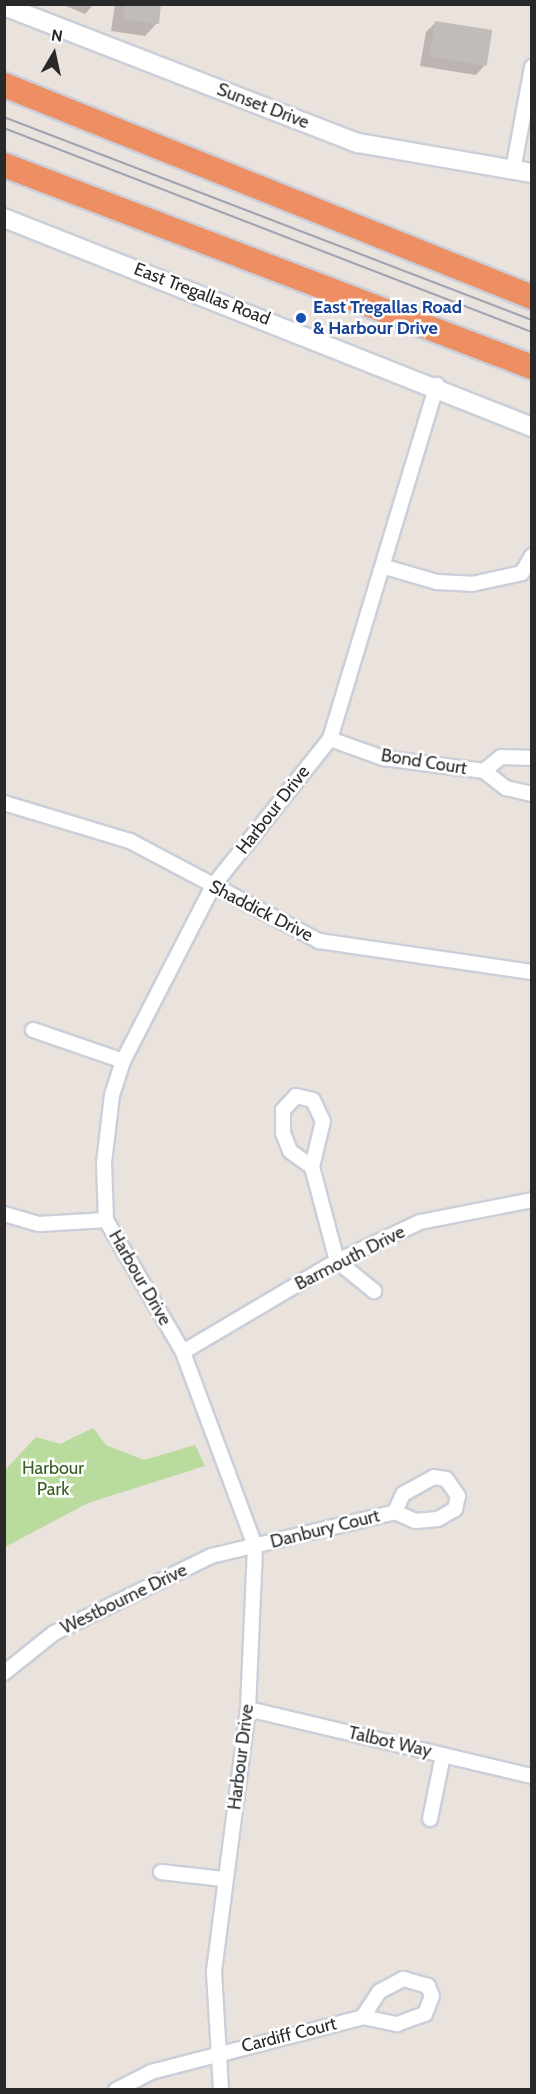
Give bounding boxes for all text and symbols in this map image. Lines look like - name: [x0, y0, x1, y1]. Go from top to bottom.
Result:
- north arrow: [24, 24, 84, 84]
- text: N: [50, 25, 64, 46]
- street label: Sunset Drive: [214, 79, 312, 133]
- street label: East Tregallas Road: [131, 258, 273, 330]
- place label: East Tregallas Road & Harbour Drive: [313, 297, 462, 340]
- marker: East Tregallas Road & Harbour Drive: [294, 311, 308, 325]
- street label: Bond Court: [380, 745, 468, 779]
- street label: Harbour Drive: [232, 761, 314, 859]
- street label: Shaddick Drive: [206, 876, 316, 946]
- street label: Barmouth Drive: [291, 1221, 409, 1295]
- street label: Harbour Drive: [104, 1227, 176, 1329]
- park label: Harbour Park: [22, 1458, 84, 1500]
- street label: Danbury Court: [268, 1505, 382, 1553]
- street label: Westbourne Drive: [57, 1559, 191, 1639]
- street label: Harbour Drive: [224, 1703, 258, 1811]
- street label: Talbot Way: [346, 1722, 434, 1762]
- street label: Cardiff Court: [239, 2013, 339, 2057]

